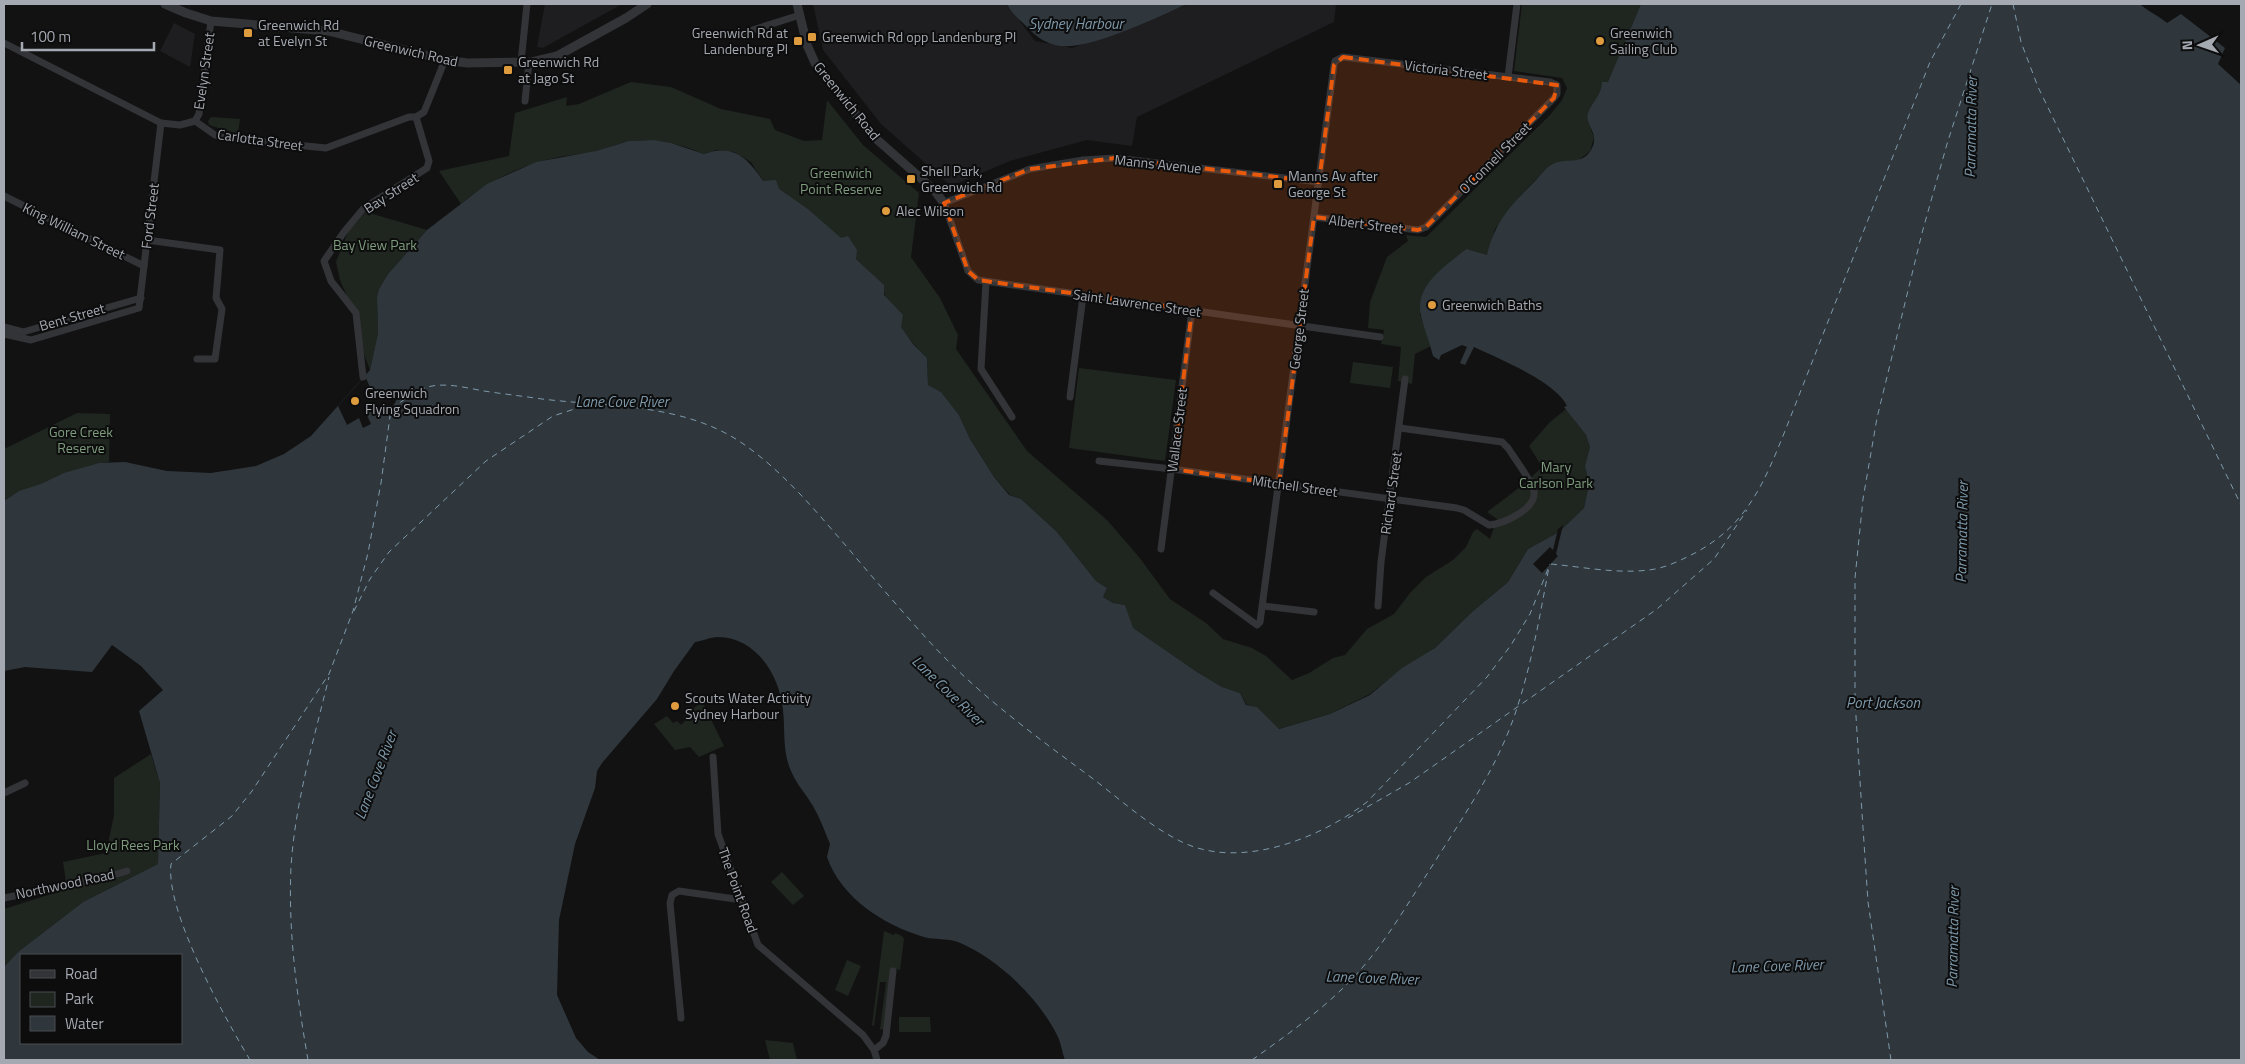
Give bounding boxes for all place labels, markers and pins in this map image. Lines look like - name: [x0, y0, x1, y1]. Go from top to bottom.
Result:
- place label: Greenwich Rd at Evelyn St: [258, 14, 339, 51]
- place label: Greenwich Rd at Landenburg Pl: [692, 22, 788, 59]
- place label: Greenwich Sailing Club: [1610, 22, 1677, 59]
- place label: Greenwich Rd opp Landenburg Pl: [822, 26, 1016, 47]
- marker: Greenwich Rd at Evelyn St: [242, 27, 254, 39]
- marker: Greenwich Rd opp Landenburg Pl: [806, 31, 818, 43]
- marker: Greenwich Rd at Landenburg Pl: [792, 35, 804, 47]
- marker: Greenwich Sailing Club: [1594, 35, 1606, 47]
- place label: Greenwich Rd at Jago St: [518, 51, 599, 88]
- marker: Greenwich Rd at Jago St: [502, 64, 514, 76]
- place label: Shell Park, Greenwich Rd: [921, 160, 1002, 197]
- place label: Manns Av after George St: [1288, 165, 1378, 202]
- marker: Shell Park, Greenwich Rd: [905, 173, 917, 185]
- marker: Manns Av after George St: [1272, 178, 1284, 190]
- place label: Alec Wilson: [896, 200, 964, 221]
- marker: Alec Wilson: [880, 205, 892, 217]
- place label: Greenwich Baths: [1442, 294, 1542, 315]
- marker: Greenwich Baths: [1426, 299, 1438, 311]
- place label: Greenwich Flying Squadron: [365, 382, 460, 419]
- marker: Greenwich Flying Squadron: [349, 395, 361, 407]
- place label: Scouts Water Activity Sydney Harbour: [685, 687, 811, 724]
- marker: Scouts Water Activity Sydney Harbour: [669, 700, 681, 712]

